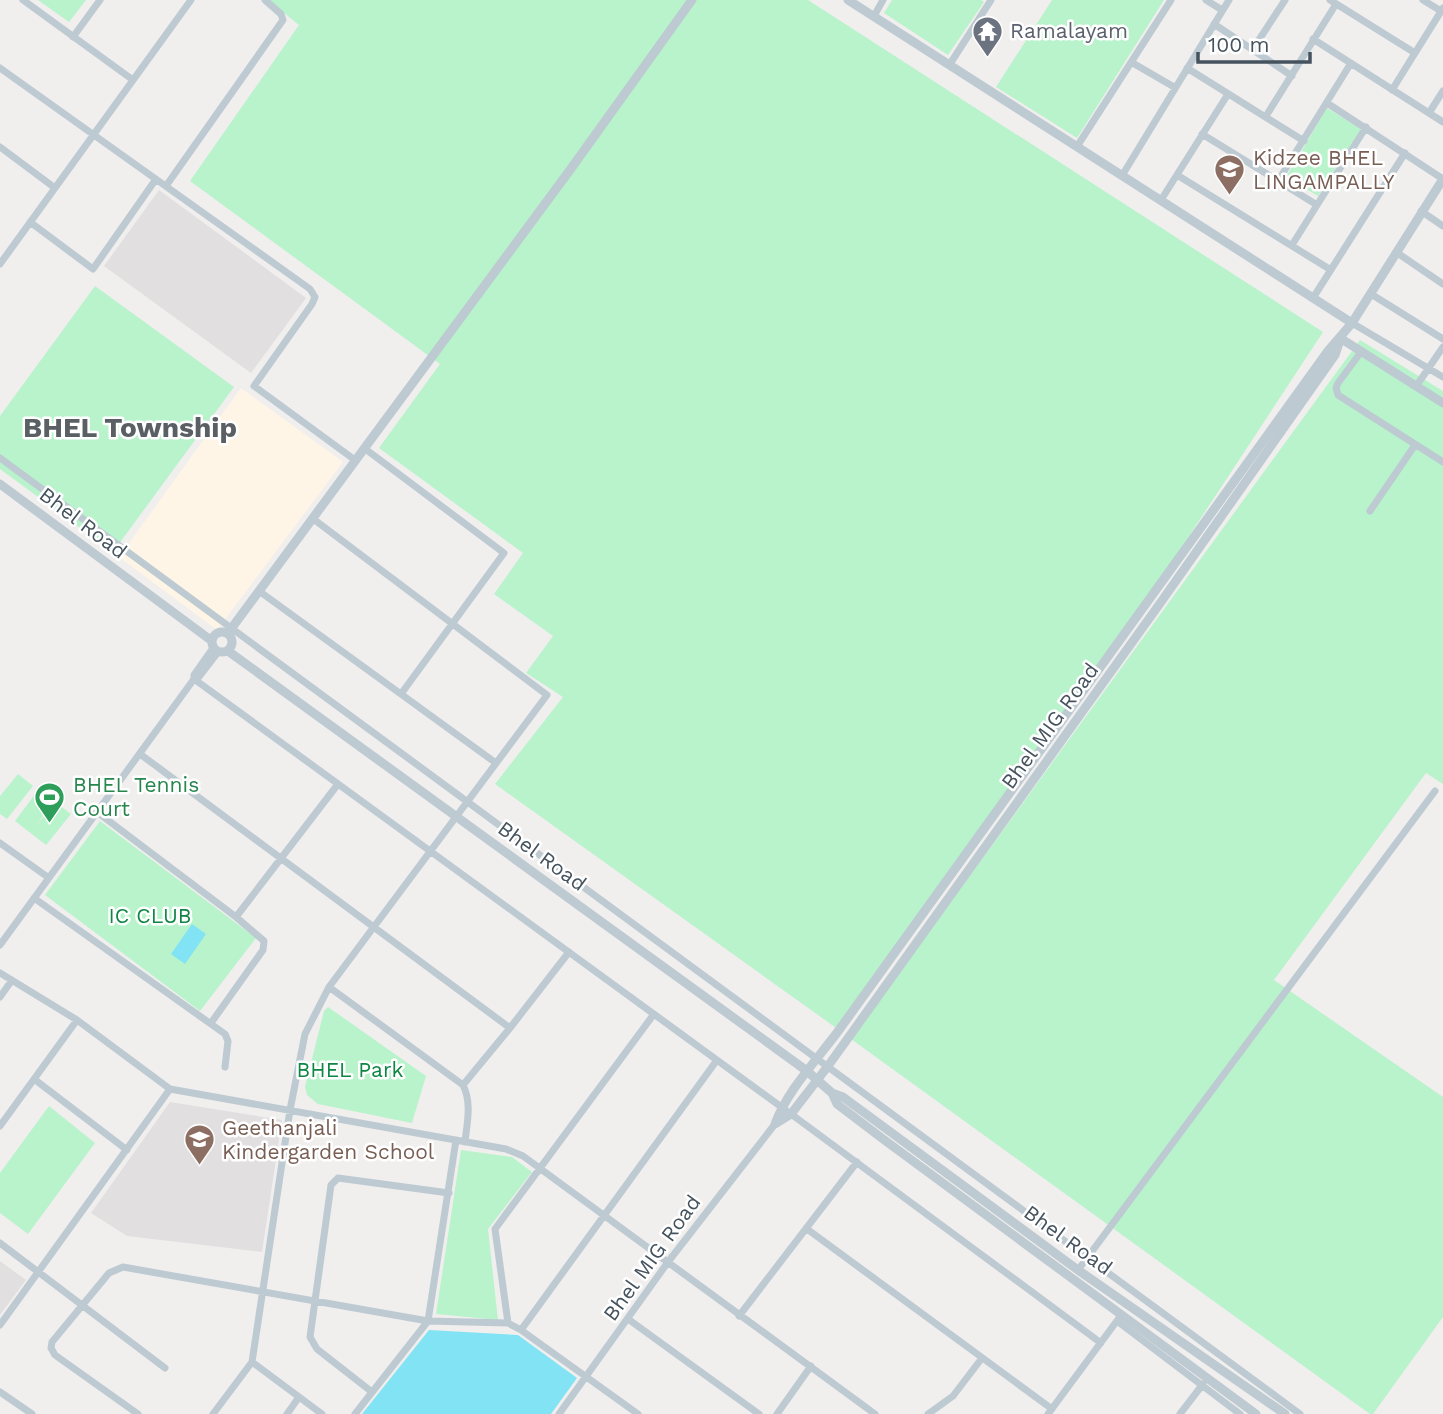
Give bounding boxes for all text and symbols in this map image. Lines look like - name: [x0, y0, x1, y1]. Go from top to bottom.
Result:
- temple icon: Ramalayam: [970, 14, 1004, 58]
- place label: Ramalayam: [1010, 18, 1128, 43]
- scale bar: [1198, 21, 1310, 65]
- text: 100 m: [1208, 32, 1270, 57]
- place label: Kidzee BHEL LINGAMPALLY: [1253, 145, 1395, 194]
- school or university icon: Kidzee BHEL LINGAMPALLY: [1213, 153, 1247, 197]
- district label: BHEL Township: [23, 411, 237, 444]
- street label: Bhel Road: [35, 482, 132, 564]
- street label: Bhel MIG Road: [996, 658, 1104, 794]
- place label: BHEL Tennis Court: [73, 772, 199, 821]
- sports icon: BHEL Tennis Court: [33, 780, 67, 824]
- street label: Bhel Road: [493, 815, 591, 896]
- park label: IC CLUB: [109, 903, 192, 928]
- park label: BHEL Park: [297, 1057, 404, 1082]
- place label: Geethanjali Kindergarden School: [222, 1115, 435, 1164]
- school or university icon: Geethanjali Kindergarden School: [182, 1123, 216, 1167]
- street label: Bhel MIG Road: [598, 1190, 706, 1326]
- street label: Bhel Road: [1019, 1199, 1117, 1280]

